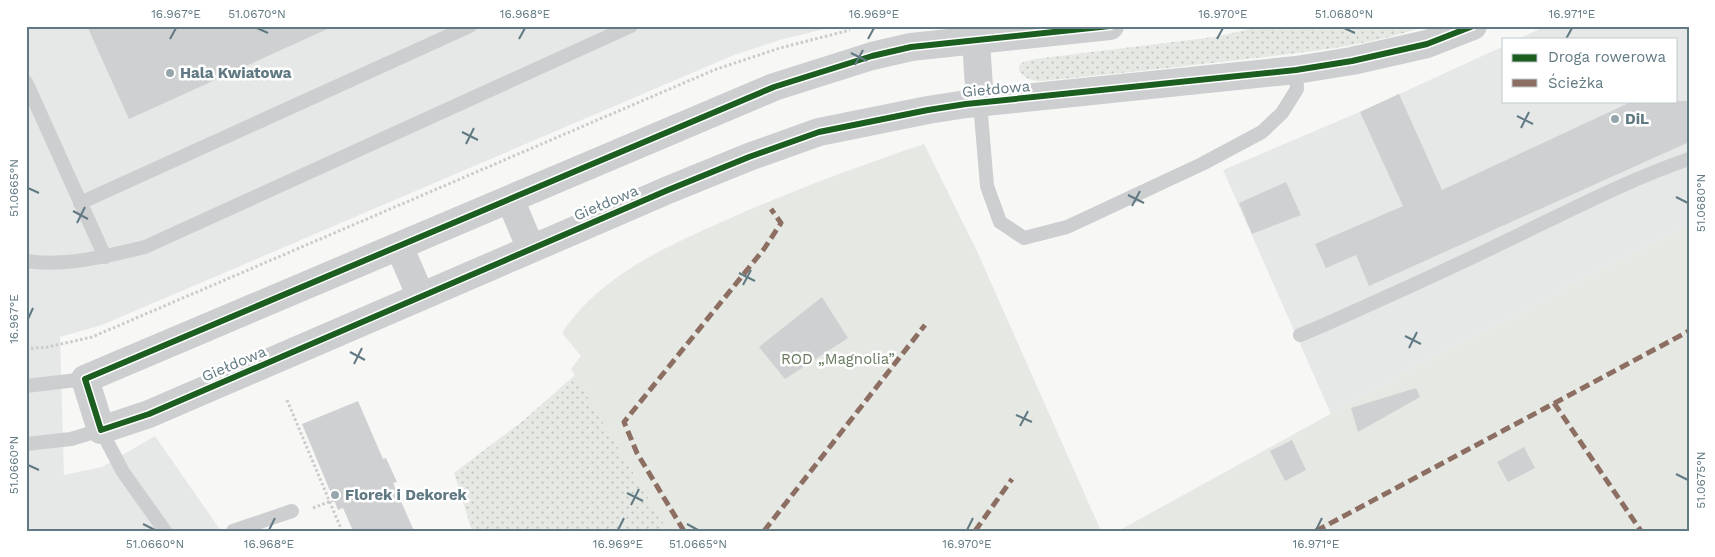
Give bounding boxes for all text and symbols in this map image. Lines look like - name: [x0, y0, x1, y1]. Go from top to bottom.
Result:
- text: 16.967°E: [151, 7, 201, 21]
- text: 51.0670°N: [228, 7, 286, 21]
- text: 16.968°E: [500, 7, 551, 21]
- text: 16.969°E: [849, 7, 900, 21]
- text: 16.970°E: [1198, 7, 1248, 21]
- text: 51.0680°N: [1315, 7, 1373, 21]
- text: 16.971°E: [1549, 7, 1596, 21]
- legend: [1502, 38, 1678, 102]
- text: Droga rowerowa: [1548, 48, 1666, 66]
- place label: Hala Kwiatowa: [180, 64, 292, 82]
- marker: Hala Kwiatowa: [164, 67, 176, 79]
- text: Ścieżka: [1548, 73, 1604, 92]
- street label: Giełdowa: [961, 77, 1031, 101]
- place label: DiL: [1625, 110, 1649, 128]
- marker: DiL: [1609, 113, 1621, 125]
- text: 51.0665°N: [7, 159, 21, 217]
- text: 51.0680°N: [1694, 174, 1708, 232]
- street label: Giełdowa: [571, 181, 641, 225]
- text: 16.967°E: [7, 294, 21, 344]
- street label: Giełdowa: [199, 342, 269, 386]
- park label: ROD „Magnolia”: [781, 350, 895, 368]
- text: 51.0660°N: [7, 436, 21, 494]
- text: 51.0675°N: [1694, 451, 1708, 509]
- place label: Florek i Dekorek: [345, 486, 468, 504]
- marker: Florek i Dekorek: [329, 489, 341, 501]
- text: 51.0660°N: [126, 537, 184, 551]
- text: 16.968°E: [244, 537, 295, 551]
- text: 16.969°E: [593, 537, 644, 551]
- text: 51.0665°N: [669, 537, 727, 551]
- text: 16.970°E: [942, 537, 992, 551]
- text: 16.971°E: [1293, 537, 1340, 551]

